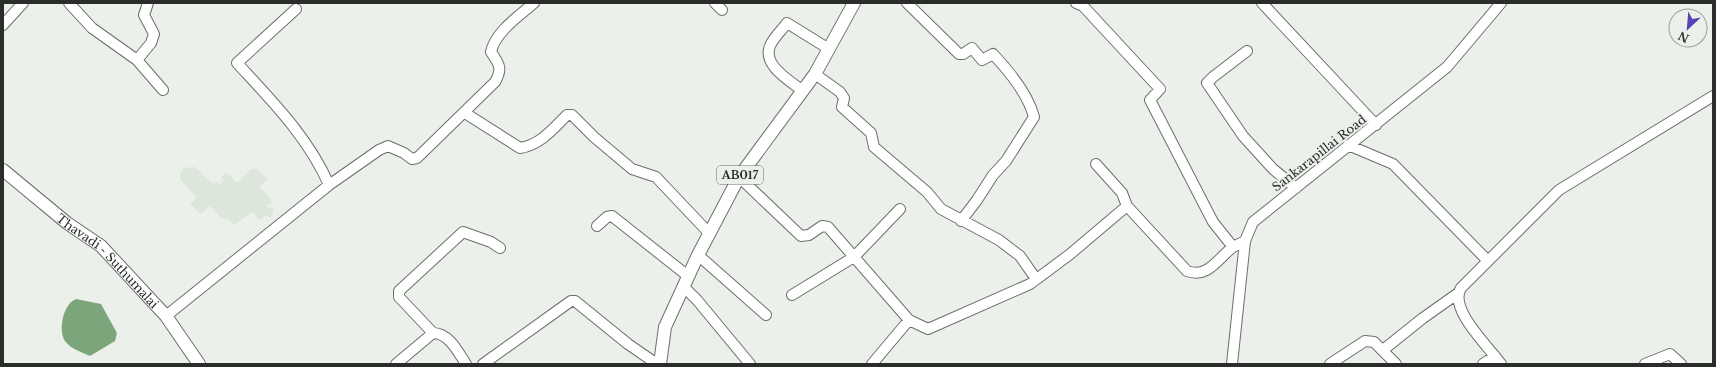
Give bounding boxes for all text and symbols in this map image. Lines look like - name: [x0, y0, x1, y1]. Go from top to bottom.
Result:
- north arrow: [1668, 8, 1708, 48]
- text: N: [1675, 28, 1691, 46]
- street label: Sankarapillai Road: [1269, 112, 1369, 194]
- road number: AB017: [717, 166, 763, 184]
- street label: Thavadi - Suthumalai: [54, 210, 162, 311]

